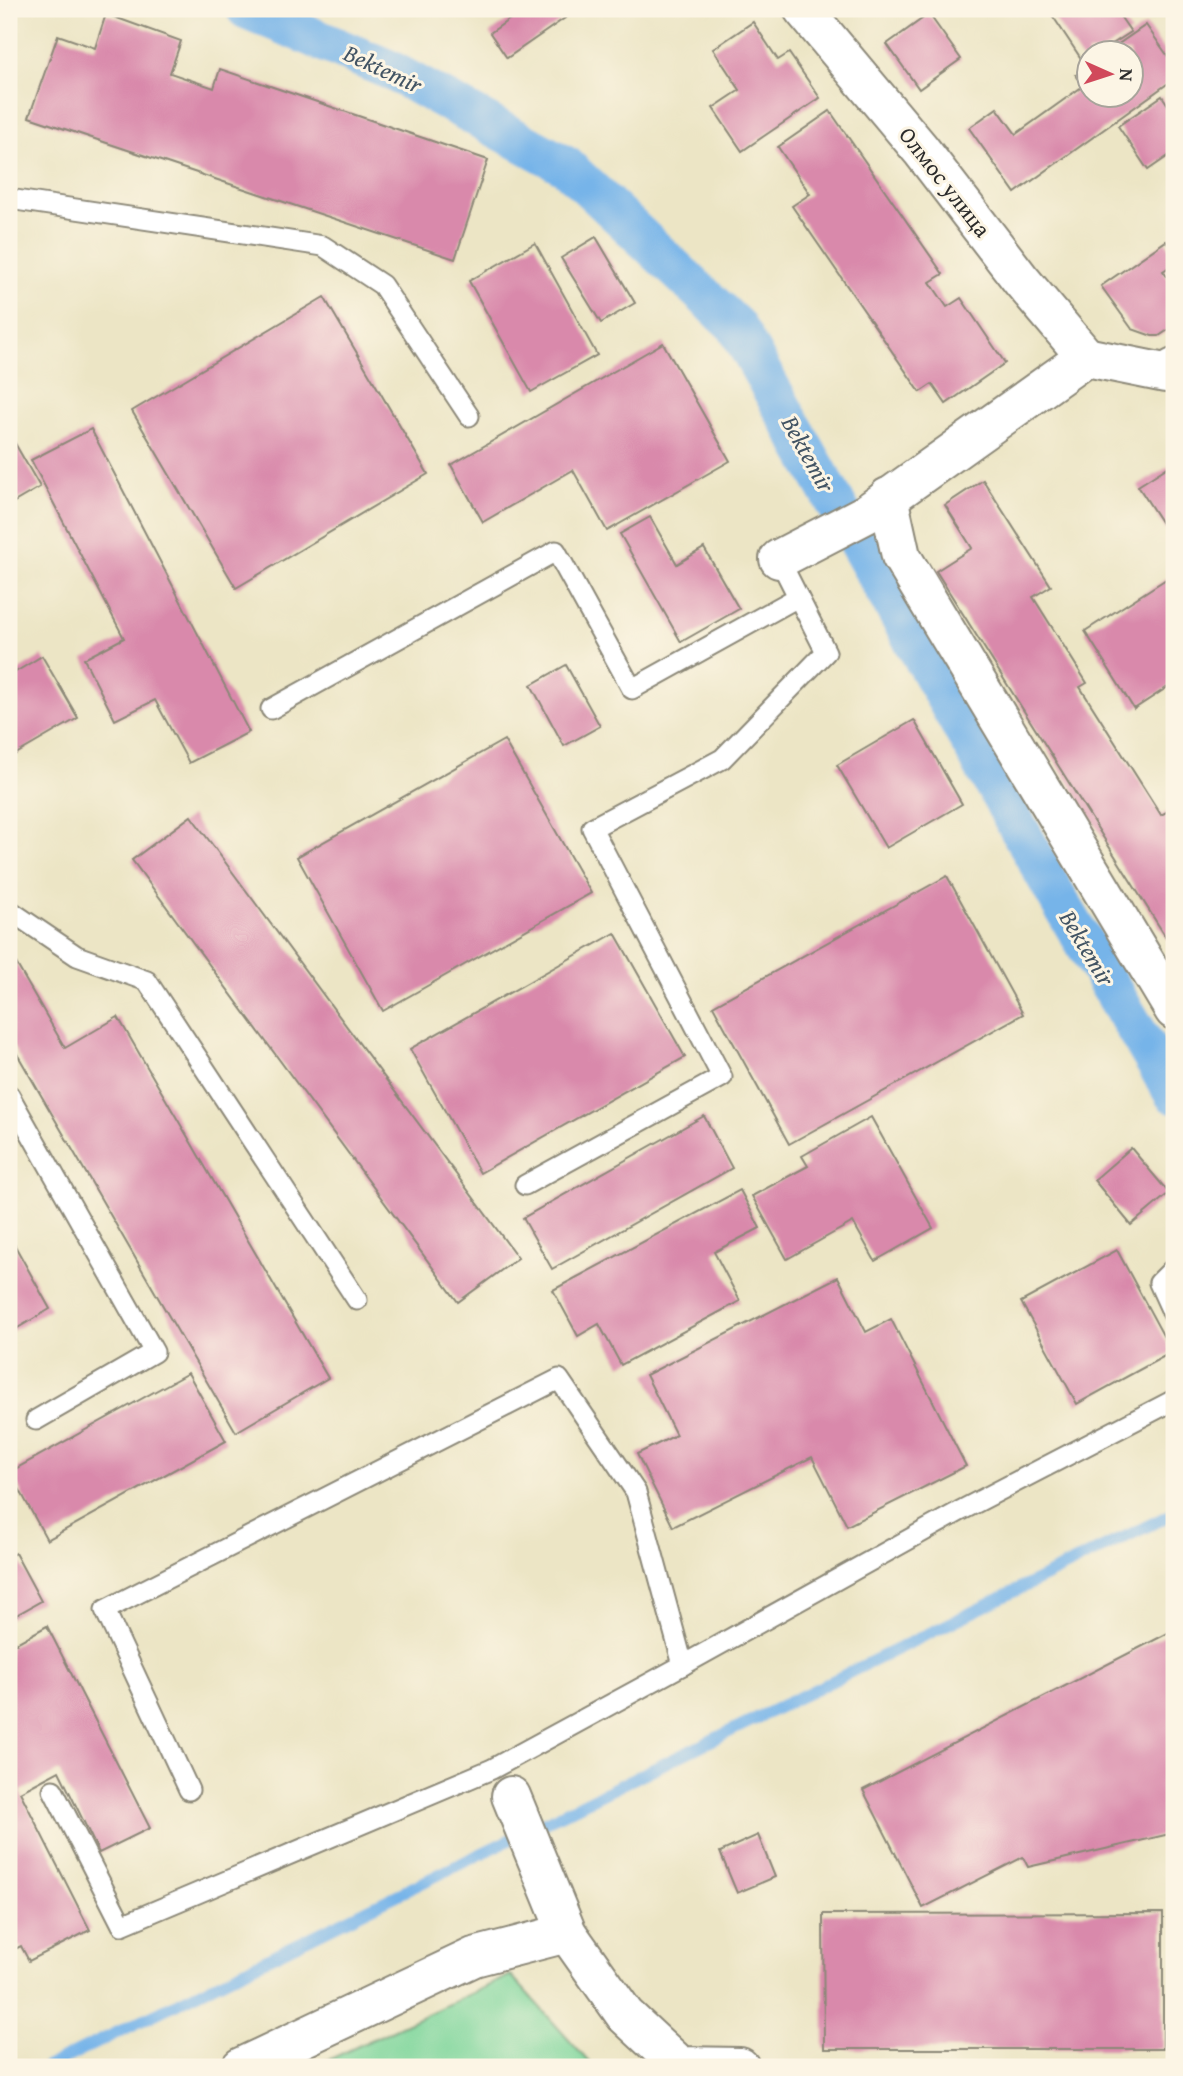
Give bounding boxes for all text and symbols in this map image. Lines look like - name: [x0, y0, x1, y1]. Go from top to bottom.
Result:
- water label: Bektemir: [337, 35, 429, 102]
- north arrow: [1074, 38, 1144, 108]
- text: N: [1113, 68, 1141, 82]
- street label: Олмос улица: [892, 119, 999, 244]
- water label: Bektemir: [773, 408, 844, 499]
- water label: Bektemir: [1051, 902, 1124, 993]

